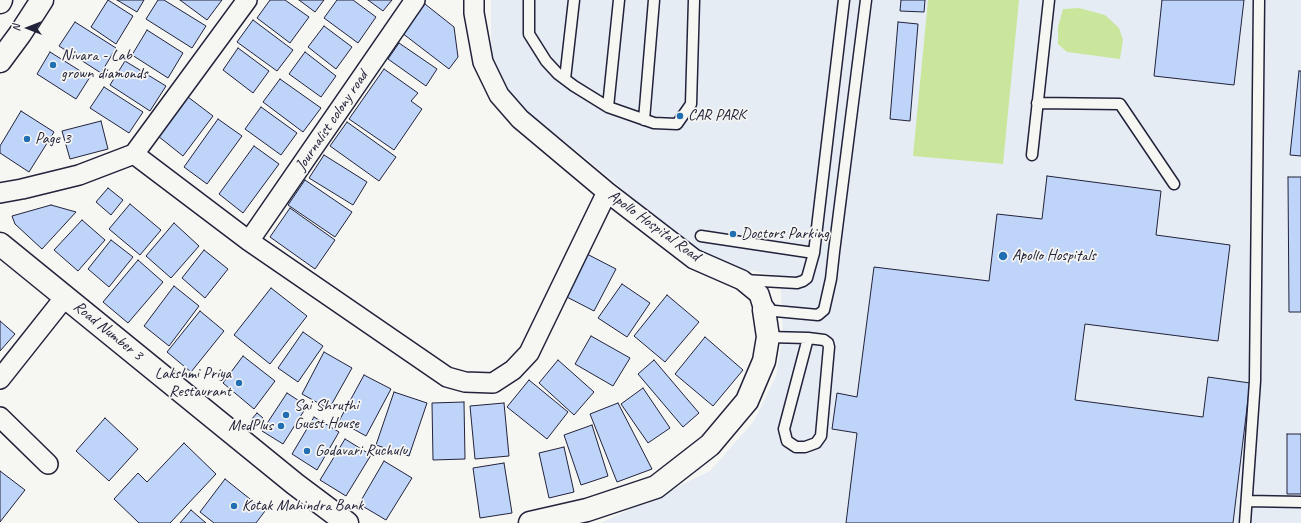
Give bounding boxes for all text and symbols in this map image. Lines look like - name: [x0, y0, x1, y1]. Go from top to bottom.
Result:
- north arrow: [8, 8, 48, 48]
- text: N: [9, 25, 23, 31]
- place label: Nivara - Lab grown diamonds: [61, 46, 148, 84]
- marker: Nivara - Lab grown diamonds: [48, 60, 58, 70]
- street label: Journalist colony road: [291, 67, 373, 175]
- place label: CAR PARK: [688, 106, 745, 126]
- marker: CAR PARK: [675, 111, 685, 121]
- place label: Page 3: [35, 129, 71, 149]
- marker: Page 3: [22, 134, 32, 144]
- street label: Apollo Hospital Road: [604, 186, 704, 266]
- place label: Doctors Parking: [741, 224, 829, 244]
- marker: Doctors Parking: [728, 229, 738, 239]
- place label: Apollo Hospitals: [1012, 246, 1096, 266]
- marker: Apollo Hospitals: [997, 250, 1009, 262]
- street label: Road Number 3: [69, 297, 147, 365]
- place label: Lakshmi Priya Restaurant: [155, 364, 231, 402]
- marker: Lakshmi Priya Restaurant: [234, 378, 244, 388]
- place label: Sai Shruthi Guest House: [294, 396, 359, 434]
- marker: Sai Shruthi Guest House: [281, 410, 291, 420]
- place label: MedPlus: [228, 416, 273, 436]
- marker: MedPlus: [276, 421, 286, 431]
- place label: Godavari Ruchulu: [315, 441, 407, 461]
- marker: Godavari Ruchulu: [302, 446, 312, 456]
- place label: Kotak Mahindra Bank: [242, 496, 363, 516]
- marker: Kotak Mahindra Bank: [229, 501, 239, 511]

